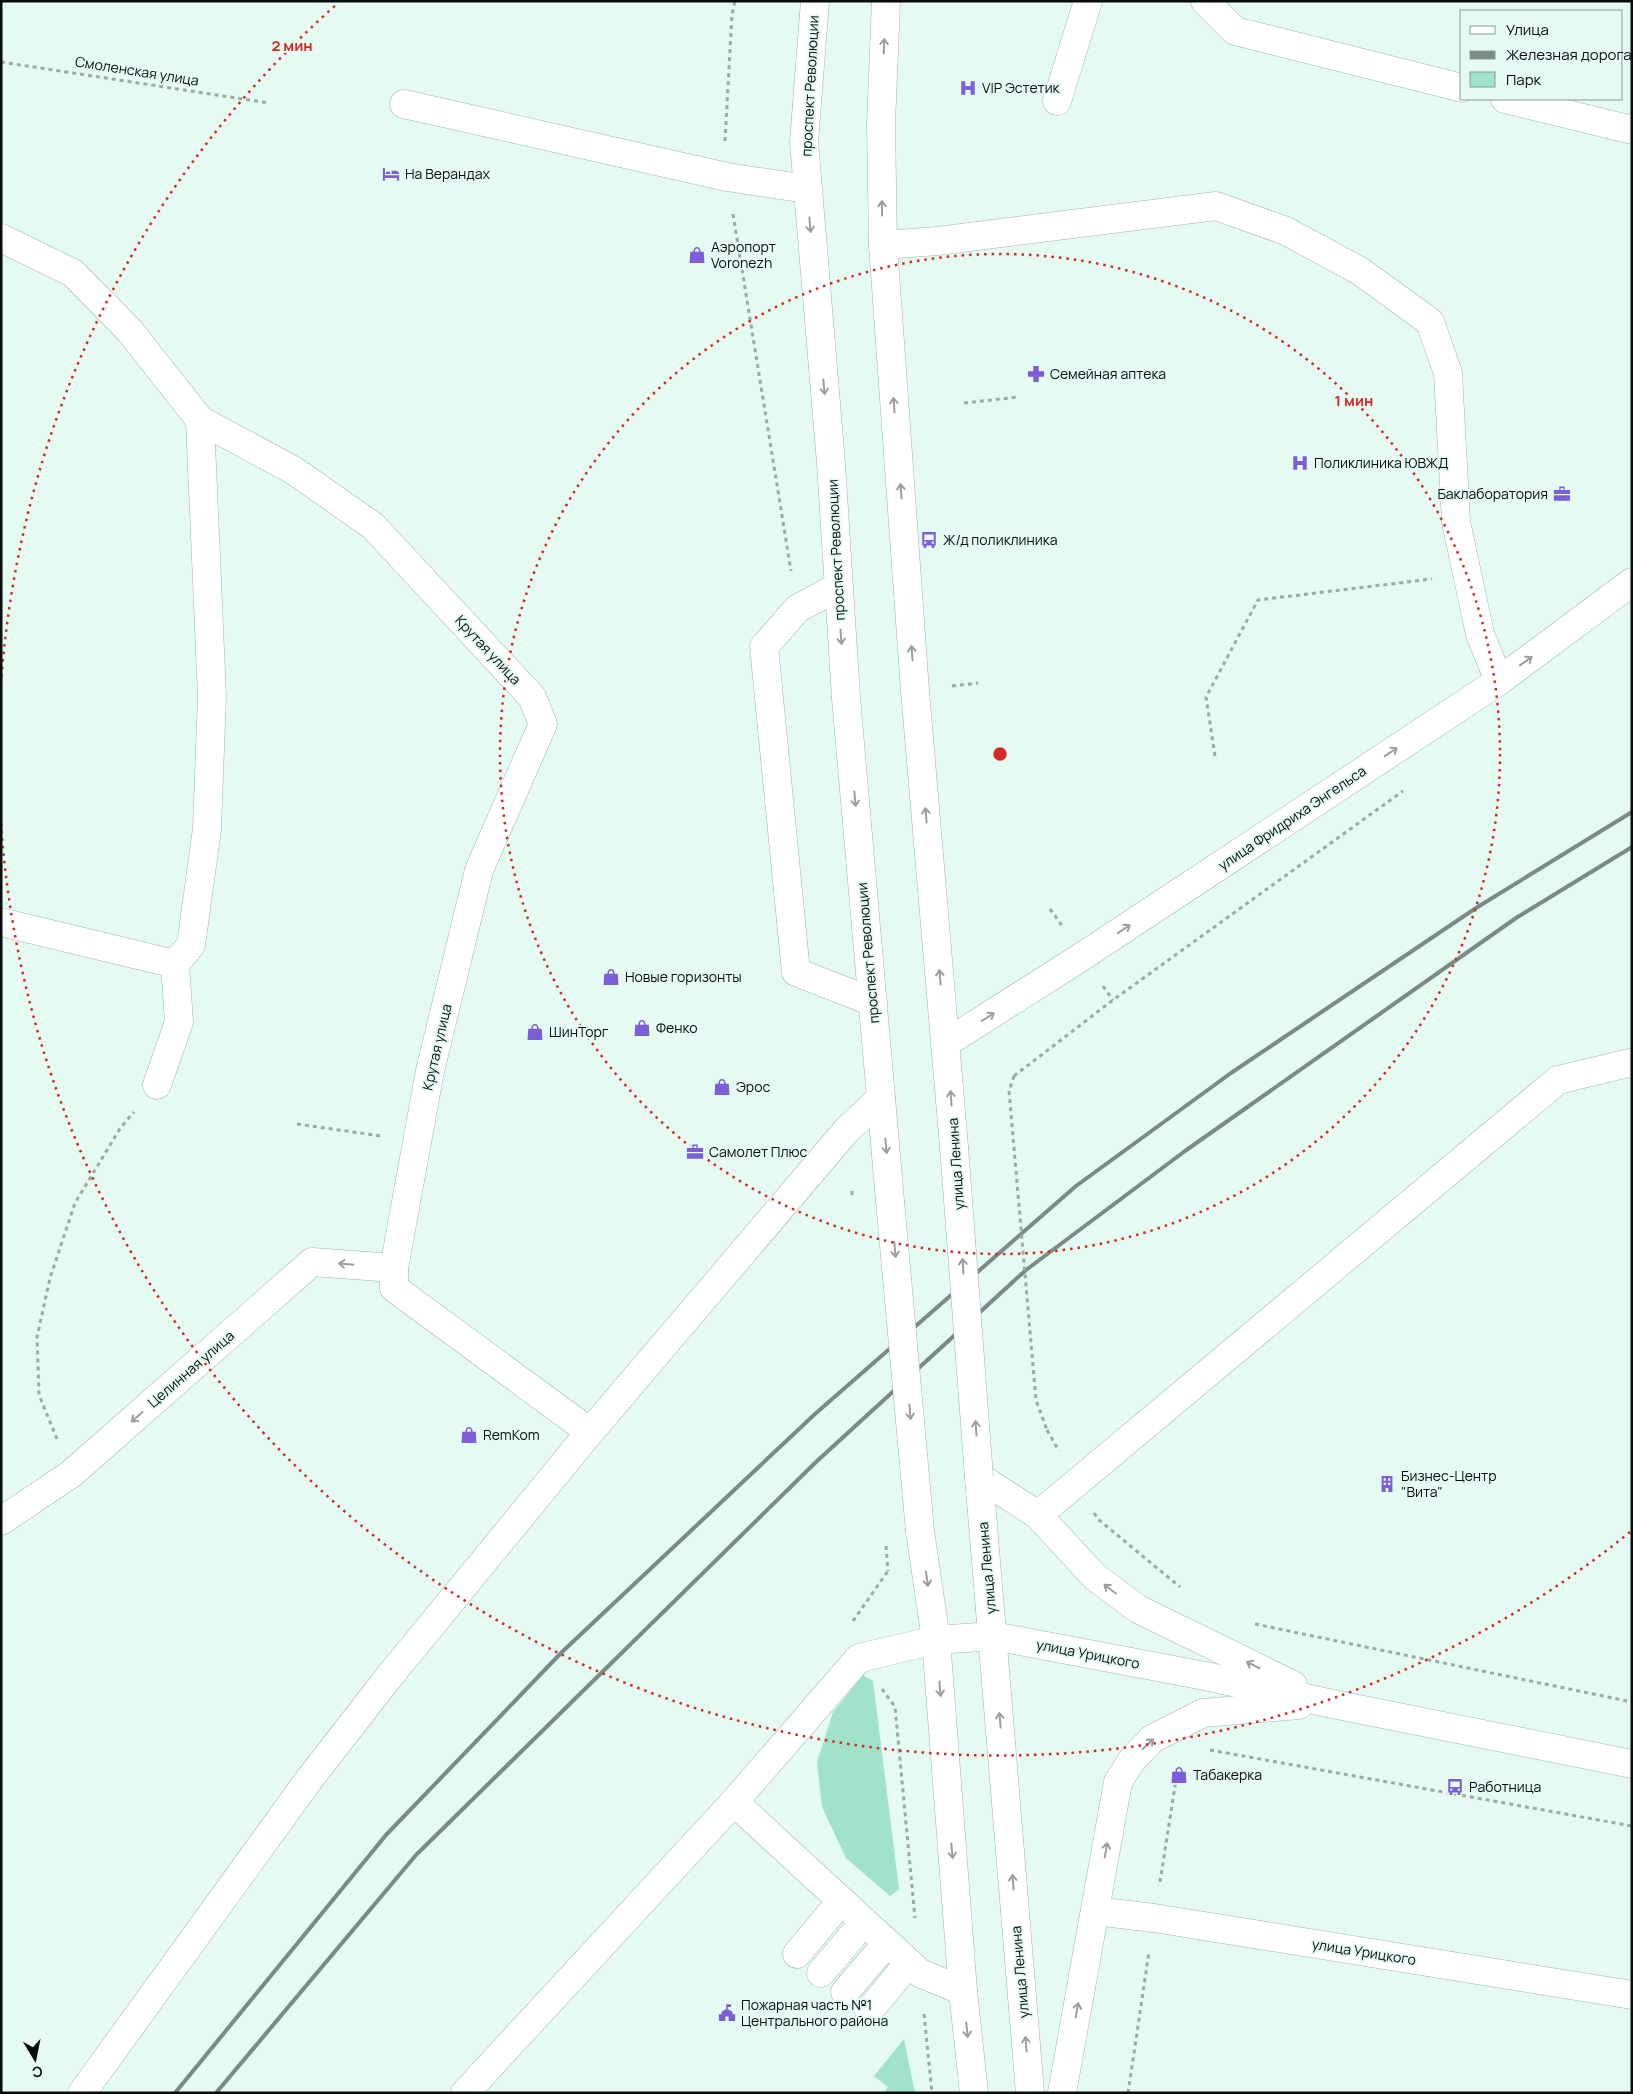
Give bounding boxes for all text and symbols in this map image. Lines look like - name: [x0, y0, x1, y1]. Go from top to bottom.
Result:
- legend: [1460, 10, 1623, 100]
- street label: проспект Революции: [796, 15, 823, 157]
- text: Улица: [1506, 19, 1549, 40]
- text: 2 мин: [271, 35, 313, 56]
- one-way arrow: [879, 38, 889, 54]
- text: Железная дорога: [1506, 44, 1631, 65]
- street label: Смоленская улица: [74, 51, 200, 90]
- text: Парк: [1506, 69, 1542, 90]
- hospital icon: VIP Эстетик: [958, 78, 978, 98]
- place label: VIP Эстетик: [982, 78, 1061, 97]
- hotel icon: На Верандах: [381, 164, 401, 184]
- place label: На Верандах: [405, 164, 490, 183]
- one-way arrow: [877, 201, 887, 217]
- one-way arrow: [806, 217, 815, 233]
- place label: Аэропорт Voronezh: [711, 237, 776, 272]
- shop icon: Аэропорт Voronezh: [687, 245, 707, 265]
- pharmacy icon: Семейная аптека: [1026, 364, 1046, 384]
- place label: Семейная аптека: [1050, 364, 1166, 383]
- one-way arrow: [819, 379, 829, 395]
- text: 1 мин: [1335, 390, 1373, 411]
- one-way arrow: [890, 398, 899, 414]
- hospital icon: Поликлиника ЮВЖД: [1290, 453, 1310, 473]
- place label: Поликлиника ЮВЖД: [1314, 453, 1448, 472]
- street label: проспект Революции: [822, 479, 849, 621]
- one-way arrow: [896, 484, 905, 500]
- place label: Баклаборатория: [1437, 484, 1548, 503]
- office icon: Баклаборатория: [1552, 484, 1572, 504]
- bus stop icon: Ж/д поликлиника: [919, 530, 939, 550]
- place label: Ж/д поликлиника: [943, 530, 1057, 549]
- street label: Крутая улица: [451, 611, 525, 688]
- one-way arrow: [836, 629, 846, 645]
- one-way arrow: [907, 646, 917, 662]
- one-way arrow: [1518, 656, 1532, 667]
- centre of rings: [991, 745, 1009, 763]
- one-way arrow: [1384, 747, 1398, 758]
- street label: улица Фридриха Энгельса: [1214, 761, 1369, 874]
- one-way arrow: [850, 790, 859, 806]
- one-way arrow: [921, 808, 931, 824]
- street label: проспект Революции: [852, 882, 883, 1024]
- one-way arrow: [1117, 924, 1131, 934]
- shop icon: Новые горизонты: [601, 967, 621, 987]
- place label: Новые горизонты: [625, 967, 742, 986]
- one-way arrow: [936, 969, 945, 985]
- street label: Крутая улица: [417, 1002, 456, 1092]
- one-way arrow: [980, 1012, 994, 1022]
- shop icon: Фенко: [632, 1018, 652, 1038]
- place label: Фенко: [656, 1018, 698, 1037]
- shop icon: ШинТорг: [525, 1022, 545, 1042]
- place label: ШинТорг: [549, 1022, 609, 1041]
- shop icon: Эрос: [712, 1077, 732, 1097]
- place label: Эрос: [736, 1077, 770, 1096]
- one-way arrow: [946, 1091, 955, 1107]
- street label: улица Ленина: [943, 1117, 968, 1211]
- one-way arrow: [881, 1138, 890, 1154]
- office icon: Самолет Плюс: [685, 1142, 705, 1162]
- place label: Самолет Плюс: [709, 1142, 808, 1161]
- one-way arrow: [890, 1242, 900, 1258]
- one-way arrow: [959, 1259, 968, 1275]
- one-way arrow: [338, 1260, 354, 1269]
- street label: Целинная улица: [143, 1326, 238, 1411]
- one-way arrow: [905, 1404, 914, 1420]
- one-way arrow: [131, 1411, 144, 1422]
- one-way arrow: [971, 1421, 980, 1437]
- shop icon: RemKom: [459, 1425, 479, 1445]
- place label: RemKom: [483, 1425, 540, 1444]
- place label: Бизнес-Центр "Вита": [1401, 1466, 1496, 1501]
- building icon: Бизнес-Центр "Вита": [1377, 1474, 1397, 1494]
- street label: улица Ленина: [973, 1521, 1000, 1615]
- one-way arrow: [922, 1571, 932, 1587]
- one-way arrow: [1104, 1583, 1117, 1594]
- street label: улица Урицкого: [1035, 1634, 1142, 1673]
- one-way arrow: [1246, 1660, 1261, 1669]
- one-way arrow: [935, 1680, 944, 1696]
- one-way arrow: [995, 1712, 1005, 1728]
- one-way arrow: [1141, 1738, 1154, 1750]
- shop icon: Табакерка: [1169, 1765, 1189, 1785]
- place label: Табакерка: [1193, 1765, 1262, 1784]
- bus stop icon: Работница: [1445, 1777, 1465, 1797]
- place label: Работница: [1469, 1777, 1541, 1796]
- one-way arrow: [948, 1842, 957, 1858]
- one-way arrow: [1102, 1843, 1112, 1859]
- one-way arrow: [1008, 1874, 1018, 1890]
- street label: улица Ленина: [1006, 1925, 1033, 2019]
- street label: улица Урицкого: [1311, 1934, 1417, 1969]
- place label: Пожарная часть №1 Центрального района: [741, 1995, 888, 2030]
- public building icon: Пожарная часть №1 Центрального района: [717, 2003, 737, 2023]
- one-way arrow: [1073, 2003, 1083, 2019]
- one-way arrow: [962, 2022, 972, 2038]
- north arrow: [10, 2034, 60, 2084]
- one-way arrow: [1021, 2036, 1031, 2052]
- text: С: [31, 2062, 44, 2083]

